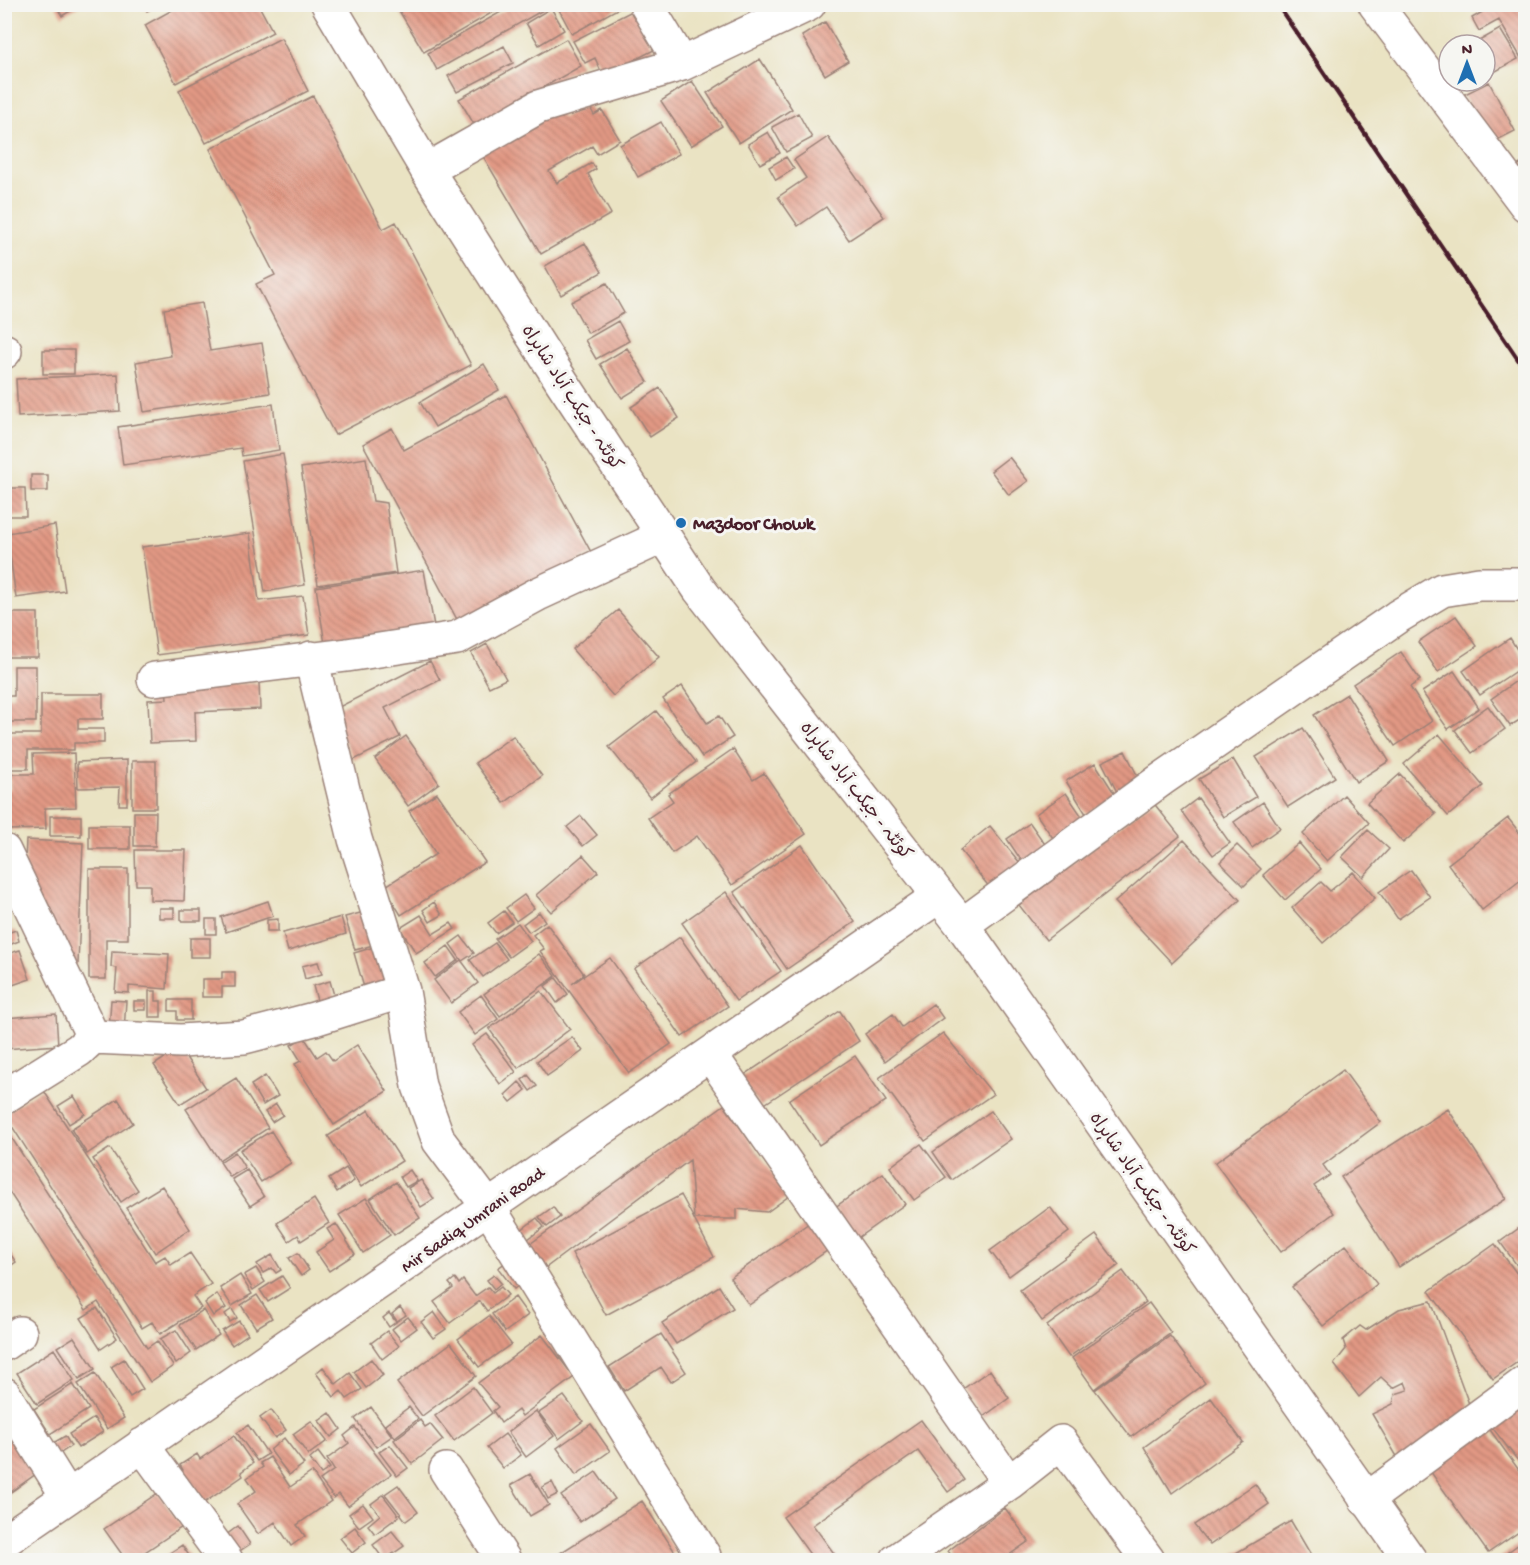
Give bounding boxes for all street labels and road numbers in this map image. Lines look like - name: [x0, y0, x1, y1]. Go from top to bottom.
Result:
- street label: کوئٹہ - جیکب آباد شاہراہ: [516, 321, 627, 475]
- street label: کوئٹہ - جیکب آباد شاہراہ: [795, 718, 916, 865]
- street label: کوئٹہ - جیکب آباد شاہراہ: [1084, 1108, 1199, 1260]
- street label: Mir Sadiq Umrani Road: [398, 1163, 550, 1279]

